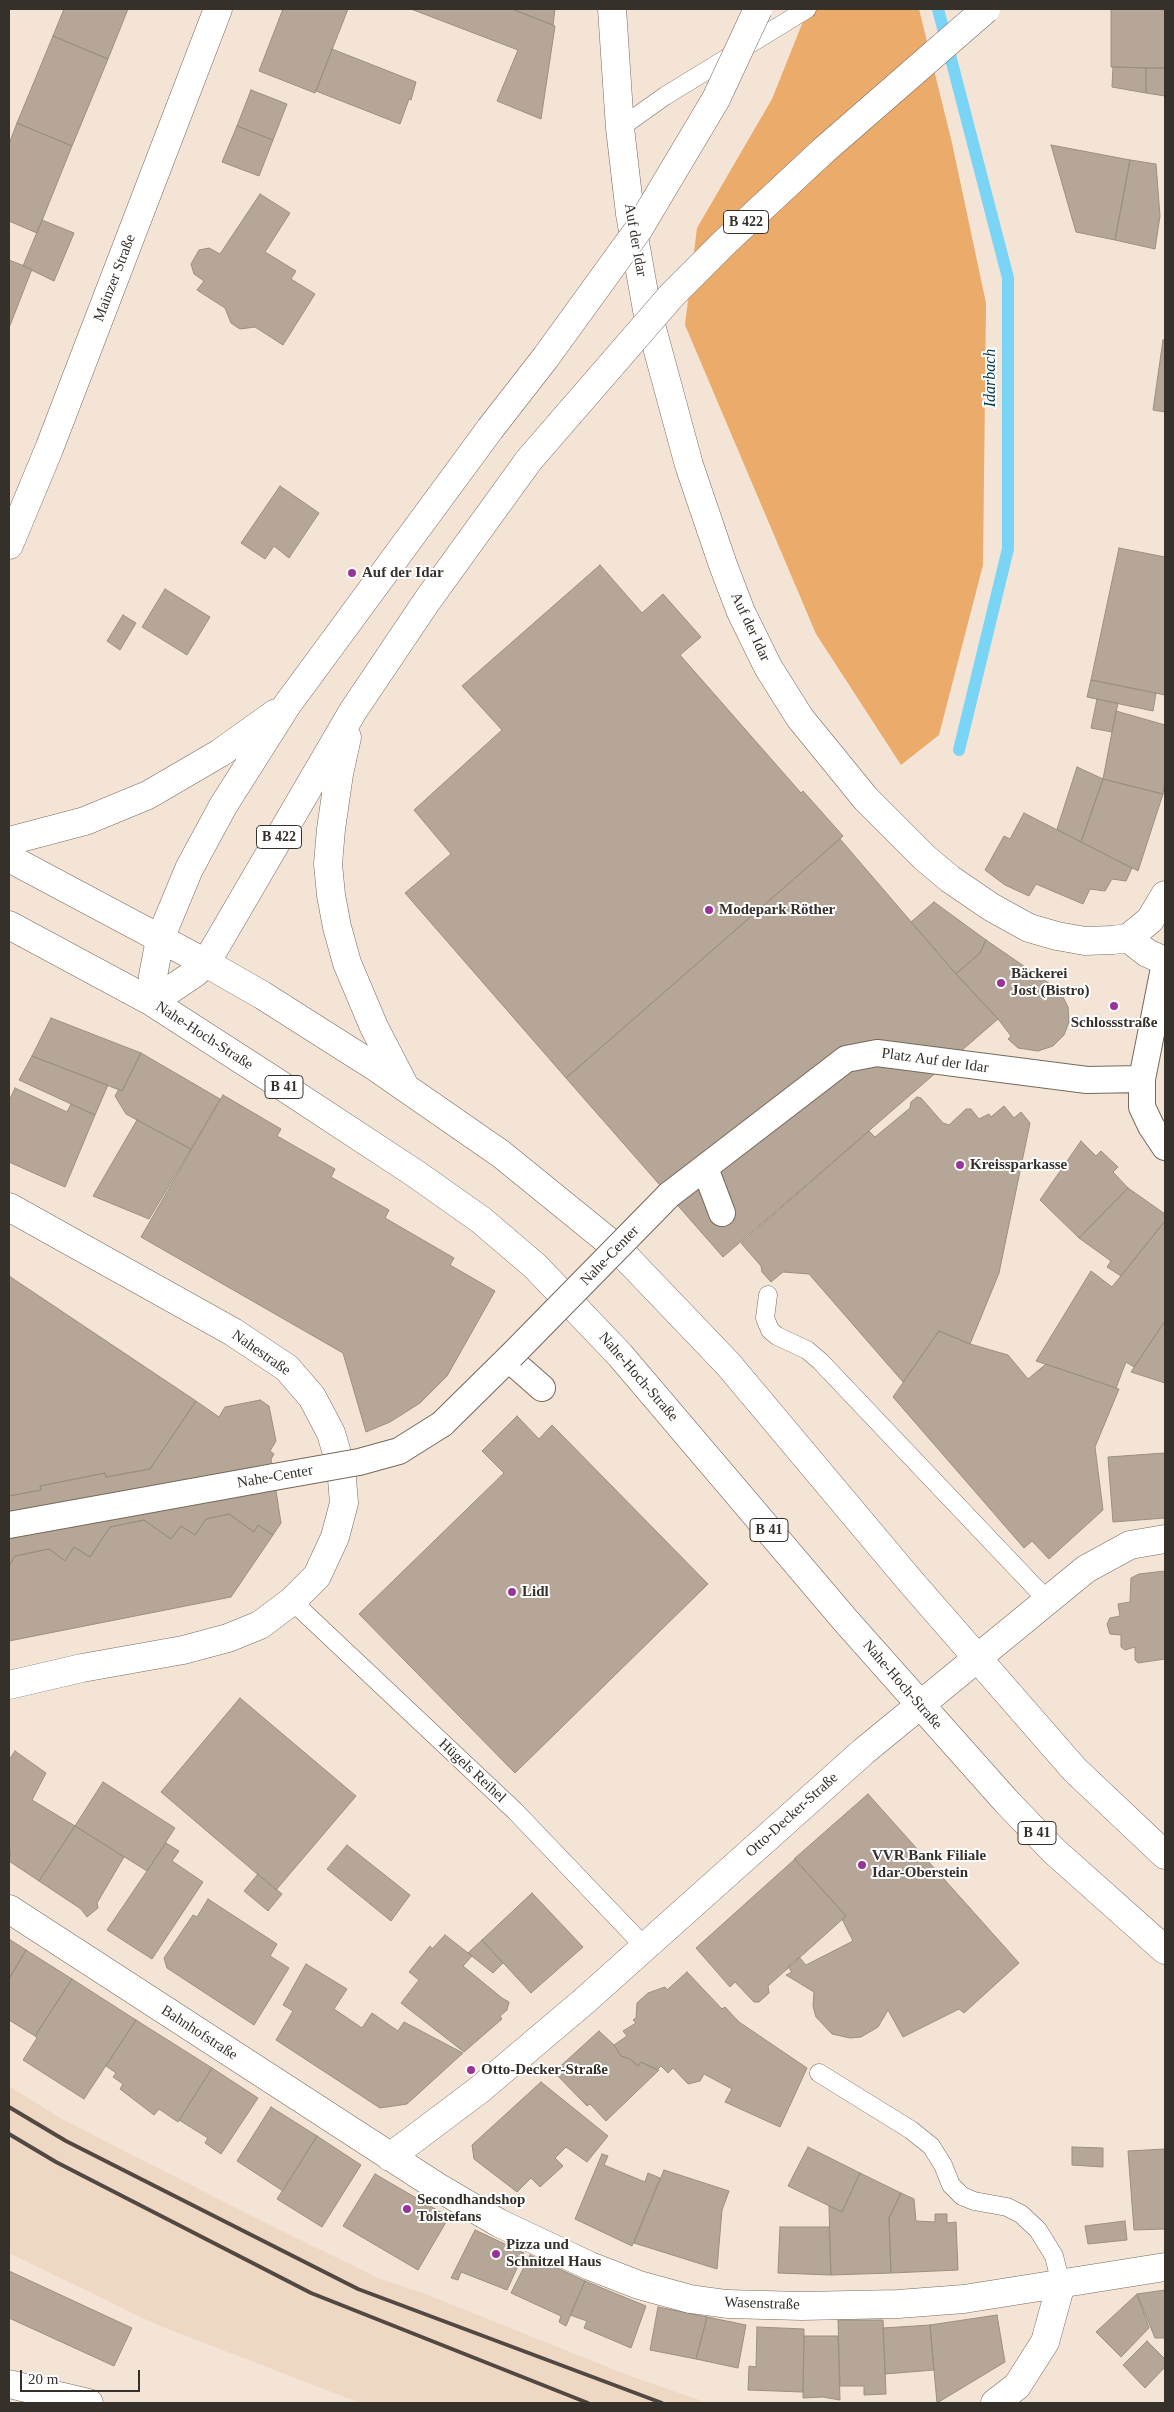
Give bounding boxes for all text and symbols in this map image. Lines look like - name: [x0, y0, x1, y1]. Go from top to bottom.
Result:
- street label: Auf der Idar: [620, 202, 650, 278]
- road number: B 422: [724, 210, 768, 233]
- street label: Mainzer Straße: [90, 232, 140, 324]
- water label: Idarbach: [981, 349, 1001, 407]
- place label: Auf der Idar: [362, 564, 444, 582]
- marker: Auf der Idar: [346, 567, 358, 579]
- street label: Auf der Idar: [726, 590, 774, 664]
- road number: B 422: [256, 826, 302, 849]
- place label: Modepark Röther: [719, 901, 835, 919]
- marker: Modepark Röther: [703, 904, 715, 916]
- place label: Bäckerei Jost (Bistro): [1011, 965, 1089, 1000]
- marker: Bäckerei Jost (Bistro): [995, 977, 1007, 989]
- street label: Nahe-Hoch-Straße: [152, 998, 256, 1074]
- marker: Schlossstraße: [1108, 1000, 1120, 1012]
- place label: Schlossstraße: [1071, 1014, 1157, 1032]
- street label: Platz Auf der Idar: [880, 1045, 990, 1077]
- road number: B 41: [265, 1076, 303, 1098]
- place label: Kreissparkasse: [970, 1156, 1067, 1174]
- marker: Kreissparkasse: [954, 1159, 966, 1171]
- street label: Nahe-Center: [577, 1222, 643, 1290]
- street label: Nahestraße: [228, 1326, 294, 1380]
- street label: Nahe-Hoch-Straße: [594, 1329, 682, 1425]
- street label: Nahe-Center: [236, 1461, 314, 1493]
- road number: B 41: [750, 1518, 788, 1542]
- place label: Lidl: [522, 1583, 549, 1601]
- marker: Lidl: [506, 1586, 518, 1598]
- street label: Nahe-Hoch-Straße: [858, 1637, 946, 1733]
- street label: Hügels Reihel: [435, 1735, 509, 1807]
- street label: Otto-Decker-Straße: [742, 1769, 842, 1861]
- road number: B 41: [1018, 1822, 1056, 1845]
- place label: VVR Bank Filiale Idar-Oberstein: [872, 1847, 986, 1882]
- marker: VVR Bank Filiale Idar-Oberstein: [856, 1859, 868, 1871]
- street label: Bahnhofstraße: [157, 2002, 241, 2064]
- place label: Otto-Decker-Straße: [481, 2061, 608, 2079]
- marker: Otto-Decker-Straße: [465, 2064, 477, 2076]
- place label: Secondhandshop Tolstefans: [417, 2191, 525, 2226]
- marker: Secondhandshop Tolstefans: [401, 2203, 413, 2215]
- place label: Pizza und Schnitzel Haus: [506, 2236, 601, 2271]
- marker: Pizza und Schnitzel Haus: [490, 2248, 502, 2260]
- street label: Wasenstraße: [724, 2294, 800, 2314]
- scale bar: [22, 2360, 142, 2392]
- text: 20 m: [28, 2371, 58, 2387]

